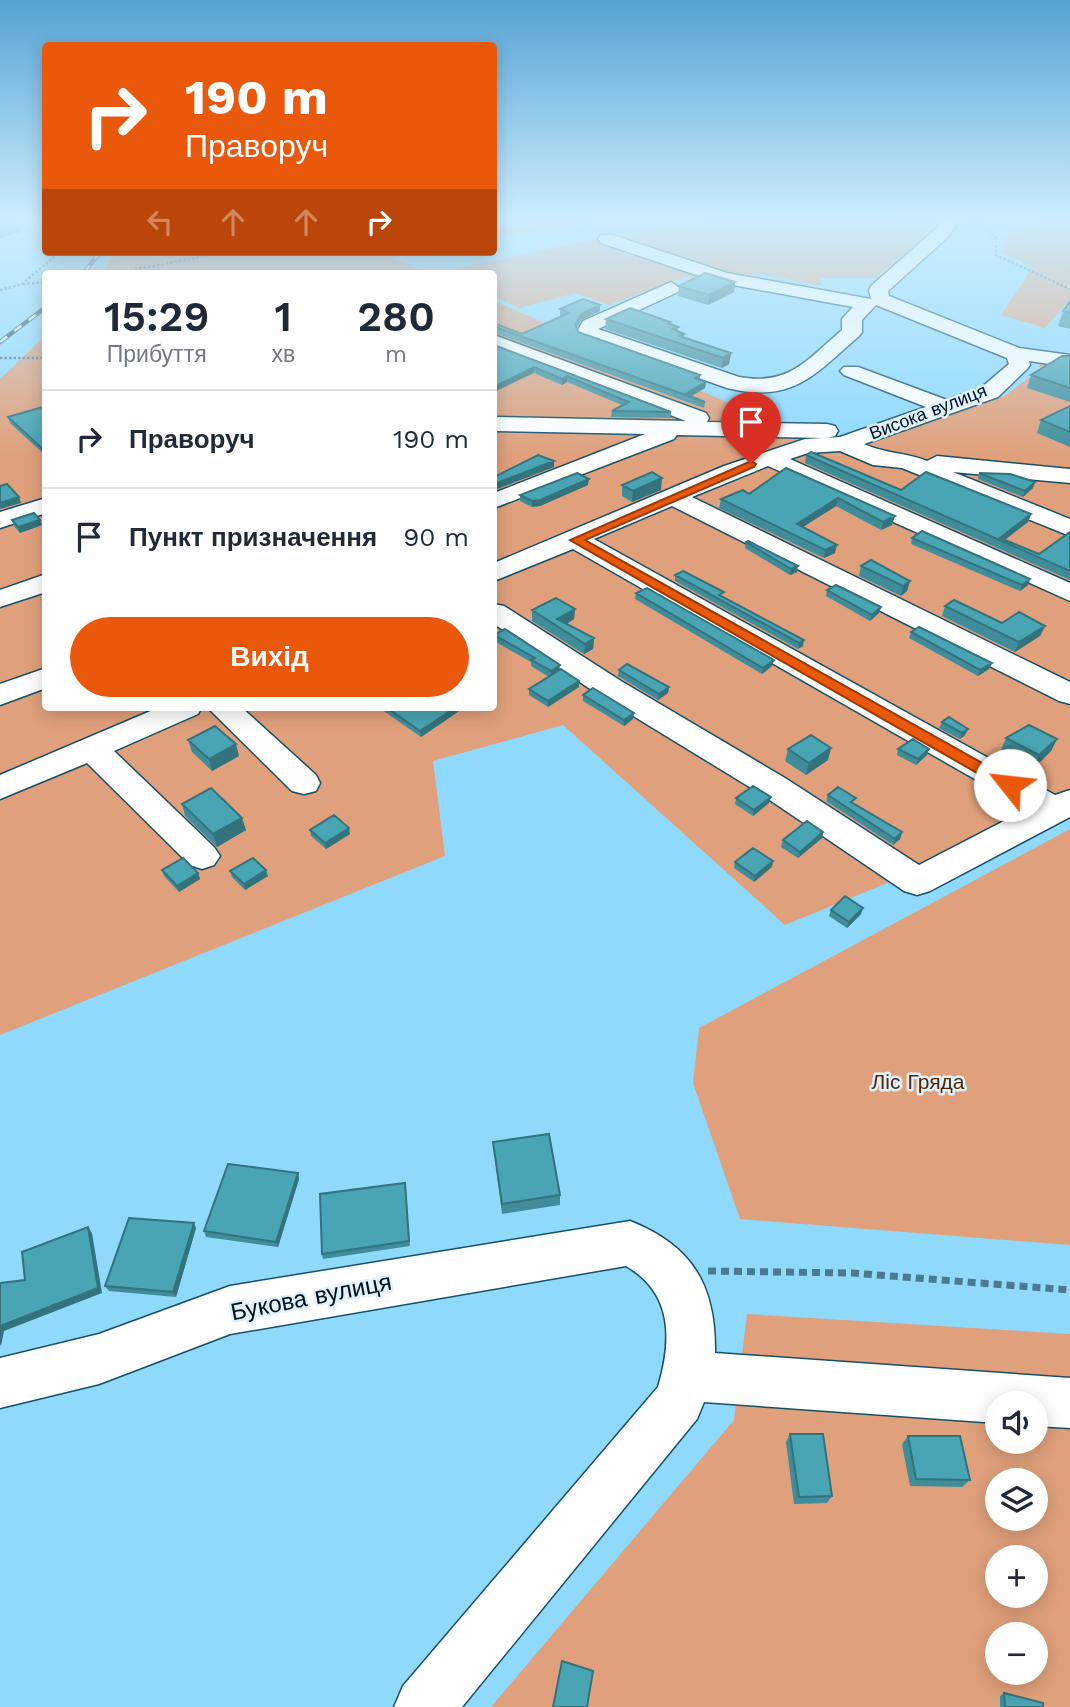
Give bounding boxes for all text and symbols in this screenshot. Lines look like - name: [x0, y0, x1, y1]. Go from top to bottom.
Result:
- text: 190 m: [185, 68, 328, 126]
- icon: right: [70, 70, 161, 161]
- text: Праворуч: [185, 127, 328, 165]
- icon: left: [141, 203, 179, 241]
- icon: ahead: [214, 203, 252, 241]
- icon: ahead: [287, 203, 325, 241]
- icon: right: [360, 203, 398, 241]
- text: 15:29: [104, 292, 209, 341]
- text: 1: [275, 292, 292, 341]
- text: 280: [357, 292, 435, 341]
- text: Прибуття: [107, 341, 207, 368]
- text: хв: [271, 341, 295, 368]
- text: m: [385, 341, 407, 368]
- street label: Висока вулиця: [866, 379, 990, 444]
- pin: [721, 392, 781, 464]
- icon: arrive: [732, 403, 770, 441]
- icon: right: [70, 420, 108, 458]
- text: Праворуч: [129, 424, 255, 454]
- text: 190 m: [393, 424, 469, 454]
- icon: arrive: [70, 518, 108, 556]
- text: Пункт призначення: [129, 522, 377, 552]
- text: 90 m: [403, 522, 469, 552]
- button: Вихід: [70, 617, 469, 697]
- position arrow: [973, 748, 1047, 822]
- park label: Ліс Гряда: [871, 1069, 965, 1094]
- street label: Букова вулиця: [228, 1268, 394, 1326]
- map controls: [985, 1391, 1048, 1685]
- button: sound: [985, 1391, 1048, 1454]
- button: layers: [985, 1468, 1048, 1531]
- button: +: [985, 1545, 1048, 1608]
- button: −: [985, 1622, 1048, 1685]

